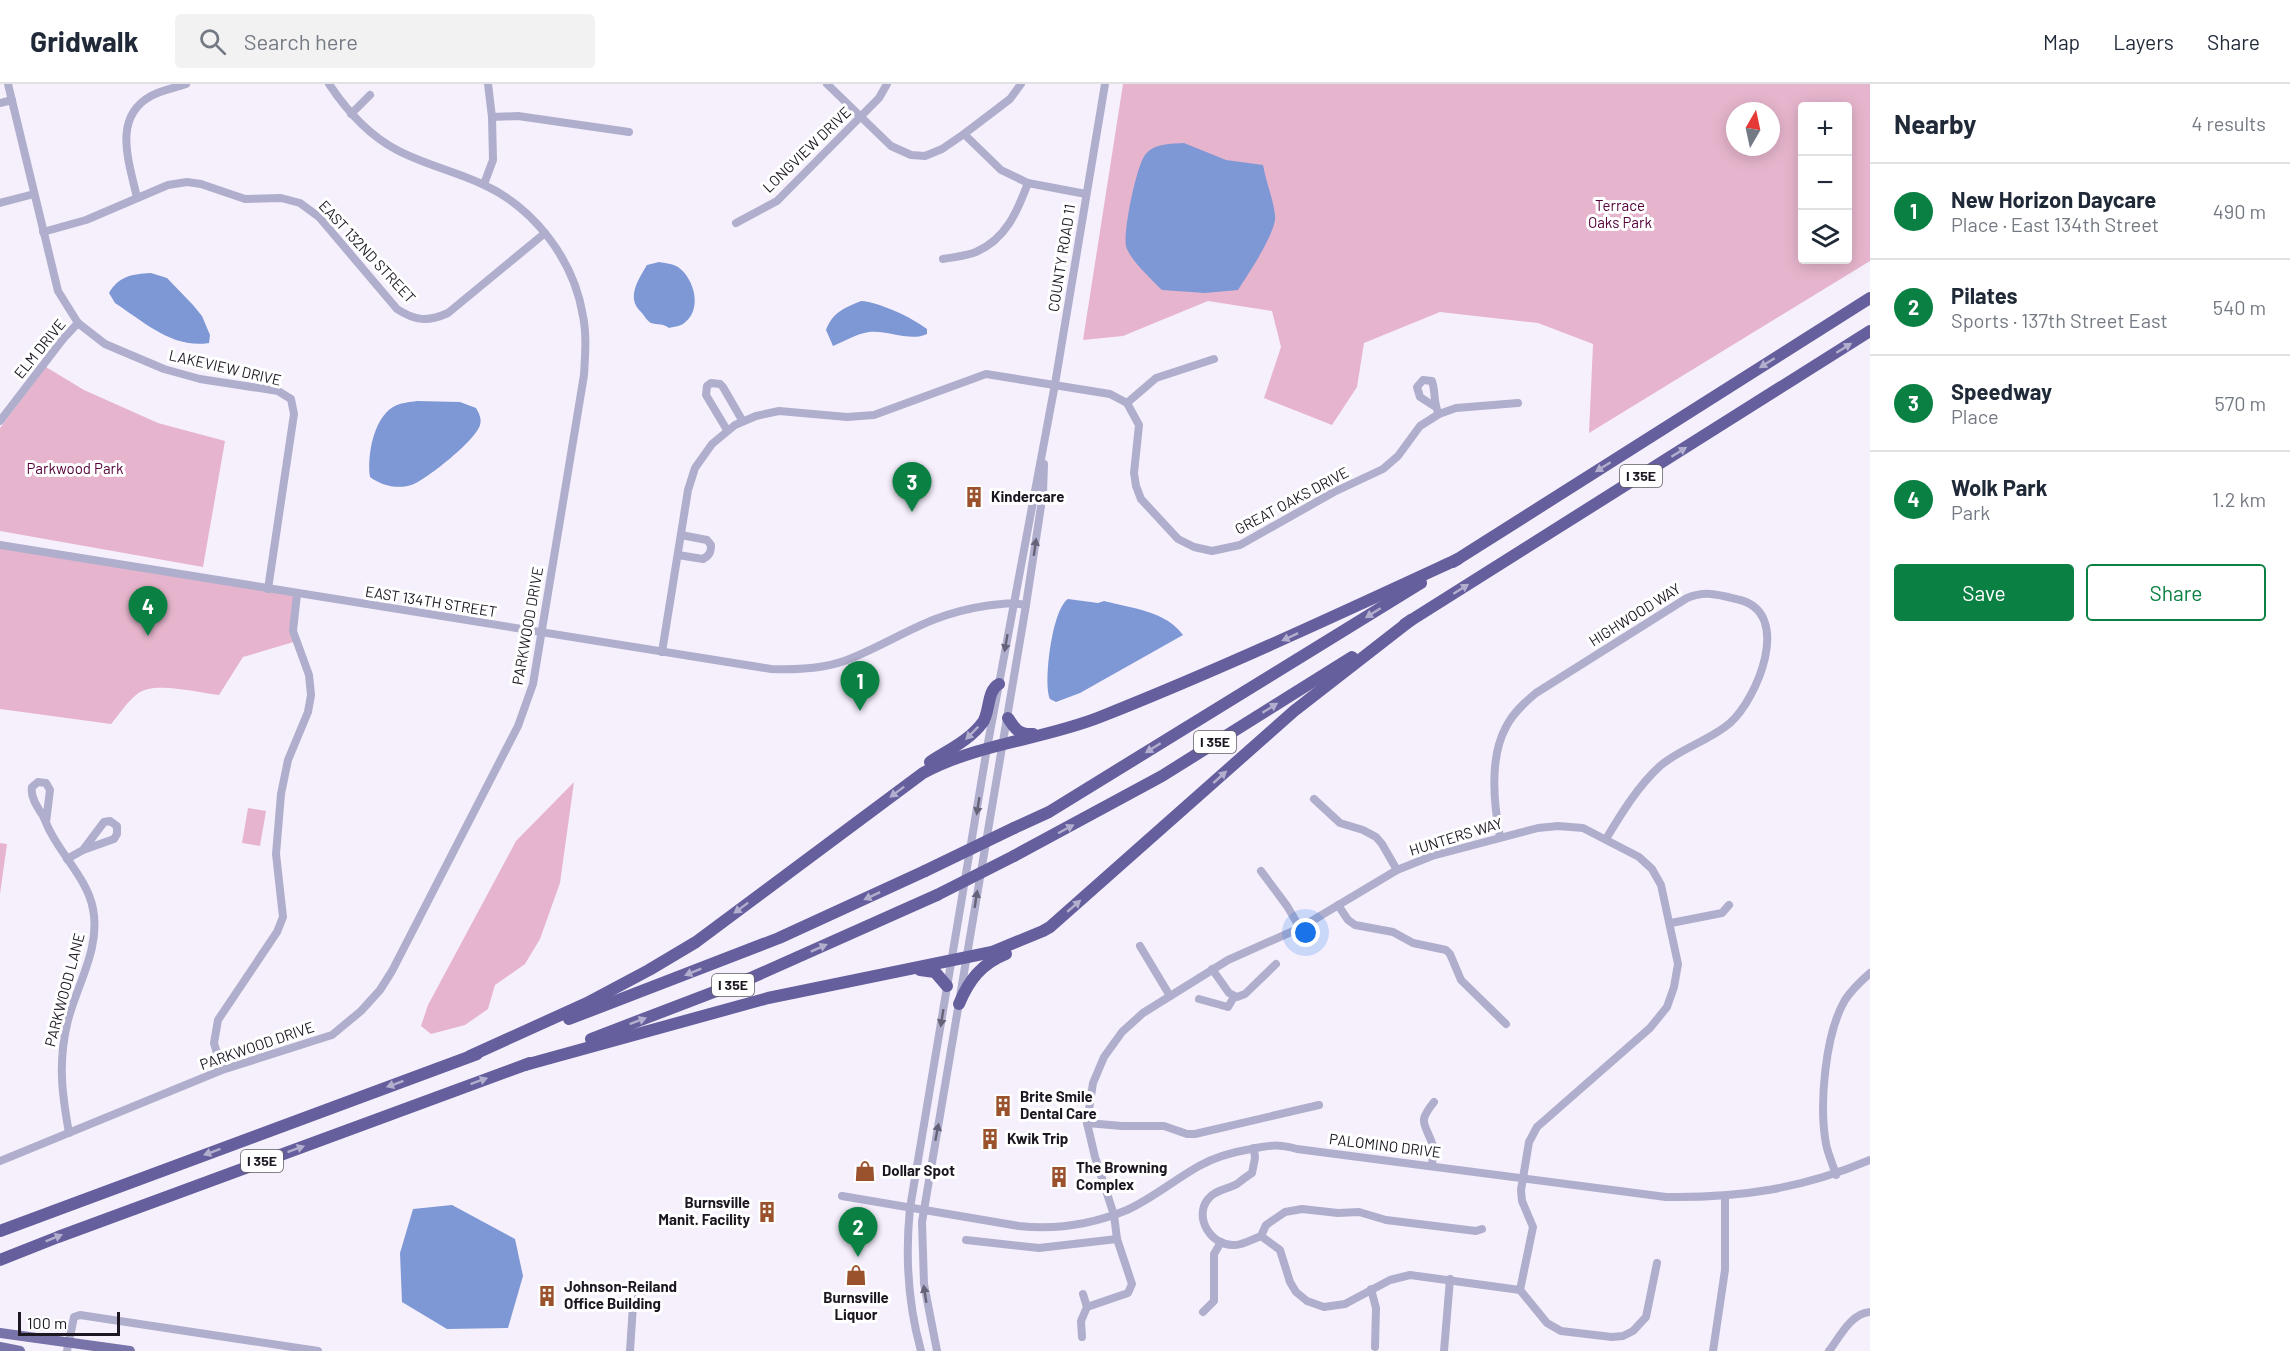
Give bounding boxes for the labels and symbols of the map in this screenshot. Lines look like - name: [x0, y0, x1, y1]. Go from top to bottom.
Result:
- north arrow: [1726, 102, 1780, 156]
- street label: LONGVIEW DRIVE: [759, 103, 854, 196]
- street label: EAST 132ND STREET: [316, 196, 420, 306]
- park label: Terrace Oaks Park: [1588, 196, 1652, 231]
- street label: COUNTY ROAD 11: [1044, 203, 1078, 313]
- street label: ELM DRIVE: [10, 315, 69, 382]
- one-way arrow: [1836, 342, 1852, 353]
- street label: LAKEVIEW DRIVE: [167, 345, 283, 389]
- one-way arrow: [1759, 357, 1776, 368]
- one-way arrow: [1671, 446, 1687, 457]
- park label: Parkwood Park: [26, 459, 124, 477]
- one-way arrow: [1595, 461, 1611, 472]
- pin: 3: [892, 462, 932, 512]
- street label: GREAT OAKS DRIVE: [1232, 463, 1352, 538]
- road number: I 35E: [1620, 465, 1662, 487]
- building icon: Kindercare: [962, 485, 986, 509]
- place label: Kindercare: [991, 487, 1064, 505]
- one-way arrow: [1030, 537, 1039, 556]
- street label: PARKWOOD DRIVE: [508, 565, 546, 686]
- street label: HIGHWOOD WAY: [1585, 579, 1684, 650]
- street label: EAST 134TH STREET: [364, 582, 498, 620]
- one-way arrow: [1453, 584, 1469, 595]
- pin: 4: [128, 586, 168, 636]
- one-way arrow: [1365, 608, 1381, 619]
- one-way arrow: [1281, 632, 1299, 642]
- one-way arrow: [1002, 634, 1011, 653]
- pin: 1: [840, 662, 880, 711]
- one-way arrow: [1262, 703, 1278, 714]
- one-way arrow: [965, 726, 979, 741]
- road number: I 35E: [1194, 731, 1236, 753]
- one-way arrow: [1145, 743, 1161, 754]
- one-way arrow: [1212, 771, 1227, 784]
- one-way arrow: [890, 785, 905, 797]
- one-way arrow: [973, 796, 982, 815]
- street label: HUNTERS WAY: [1407, 813, 1504, 859]
- one-way arrow: [1058, 824, 1075, 834]
- one-way arrow: [972, 890, 981, 909]
- one-way arrow: [863, 891, 881, 901]
- one-way arrow: [1066, 900, 1081, 913]
- one-way arrow: [734, 902, 749, 914]
- your location: [1291, 918, 1320, 947]
- street label: PARKWOOD LANE: [40, 931, 88, 1049]
- one-way arrow: [810, 943, 828, 953]
- one-way arrow: [684, 968, 702, 978]
- road number: I 35E: [712, 974, 754, 996]
- one-way arrow: [937, 1008, 946, 1027]
- one-way arrow: [629, 1016, 647, 1025]
- street label: PARKWOOD DRIVE: [197, 1017, 316, 1073]
- one-way arrow: [470, 1076, 488, 1086]
- one-way arrow: [386, 1079, 404, 1089]
- place label: Brite Smile Dental Care: [1020, 1087, 1097, 1122]
- building icon: Brite Smile Dental Care: [991, 1094, 1015, 1118]
- one-way arrow: [932, 1123, 942, 1141]
- building icon: Kwik Trip: [978, 1127, 1002, 1151]
- place label: Kwik Trip: [1007, 1129, 1068, 1147]
- street label: PALOMINO DRIVE: [1328, 1129, 1442, 1161]
- one-way arrow: [287, 1143, 305, 1153]
- one-way arrow: [203, 1147, 221, 1157]
- road number: I 35E: [241, 1150, 283, 1172]
- place label: The Browning Complex: [1076, 1158, 1167, 1193]
- shop icon: Dollar Spot: [853, 1159, 877, 1183]
- place label: Dollar Spot: [882, 1161, 955, 1179]
- building icon: The Browning Complex: [1047, 1165, 1071, 1189]
- place label: Burnsville Manit. Facility: [658, 1193, 750, 1228]
- building icon: Burnsville Manit. Facility: [755, 1200, 779, 1224]
- pin: 2: [838, 1208, 878, 1257]
- one-way arrow: [45, 1233, 63, 1242]
- shop icon: Burnsville Liquor: [844, 1263, 868, 1287]
- place label: Johnson-Reiland Office Building: [564, 1277, 677, 1312]
- building icon: Johnson-Reiland Office Building: [535, 1284, 559, 1308]
- one-way arrow: [921, 1284, 930, 1303]
- place label: Burnsville Liquor: [823, 1288, 889, 1323]
- scale bar: [18, 1309, 120, 1336]

